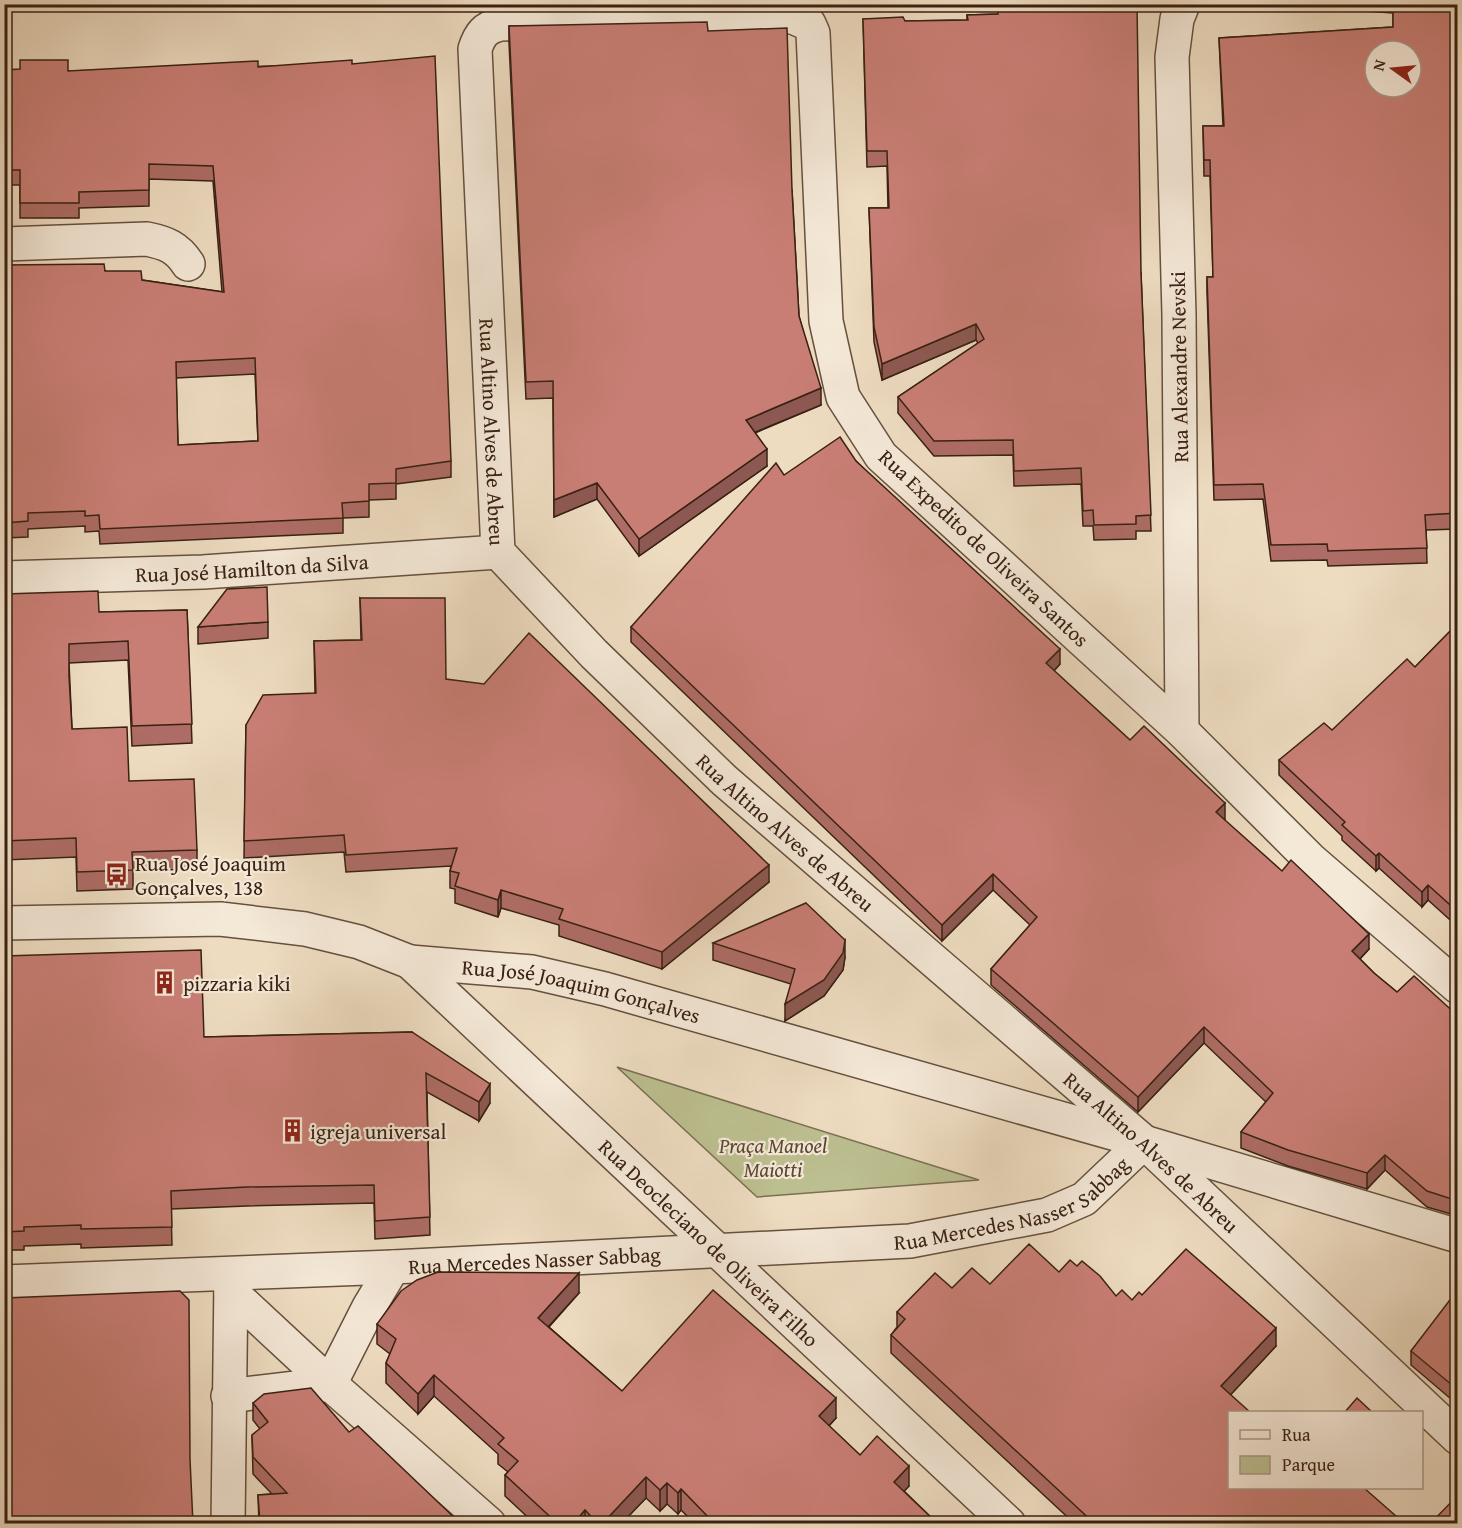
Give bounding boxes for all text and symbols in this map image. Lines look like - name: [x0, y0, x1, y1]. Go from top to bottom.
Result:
- north arrow: [1363, 39, 1423, 99]
- text: N: [1366, 57, 1392, 73]
- street label: Rua Alexandre Nevski: [1162, 271, 1196, 463]
- street label: Rua Altino Alves de Abreu: [472, 318, 513, 547]
- street label: Rua Expedito de Oliveira Santos: [872, 442, 1096, 654]
- street label: Rua José Hamilton da Silva: [135, 545, 369, 590]
- street label: Rua Altino Alves de Abreu: [689, 746, 882, 919]
- place label: Rua José Joaquim Gonçalves, 138: [135, 848, 286, 903]
- bus stop icon: Rua José Joaquim Gonçalves, 138: [104, 862, 130, 888]
- street label: Rua José Joaquim Gonçalves: [461, 951, 704, 1031]
- place label: pizzaria kiki: [183, 968, 291, 999]
- building icon: pizzaria kiki: [152, 970, 178, 996]
- street label: Rua Altino Alves de Abreu: [1057, 1064, 1247, 1240]
- place label: igreja universal: [310, 1116, 447, 1147]
- building icon: igreja universal: [279, 1118, 305, 1144]
- park label: Praça Manoel Maiotti: [718, 1130, 827, 1185]
- street label: Rua Deocleciano de Oliveira Filho: [592, 1131, 826, 1354]
- street label: Rua Mercedes Nasser Sabbag: [893, 1148, 1136, 1257]
- street label: Rua Mercedes Nasser Sabbag: [408, 1238, 662, 1282]
- legend: [1228, 1411, 1423, 1489]
- text: Rua: [1282, 1421, 1311, 1448]
- text: Parque: [1282, 1451, 1335, 1478]

